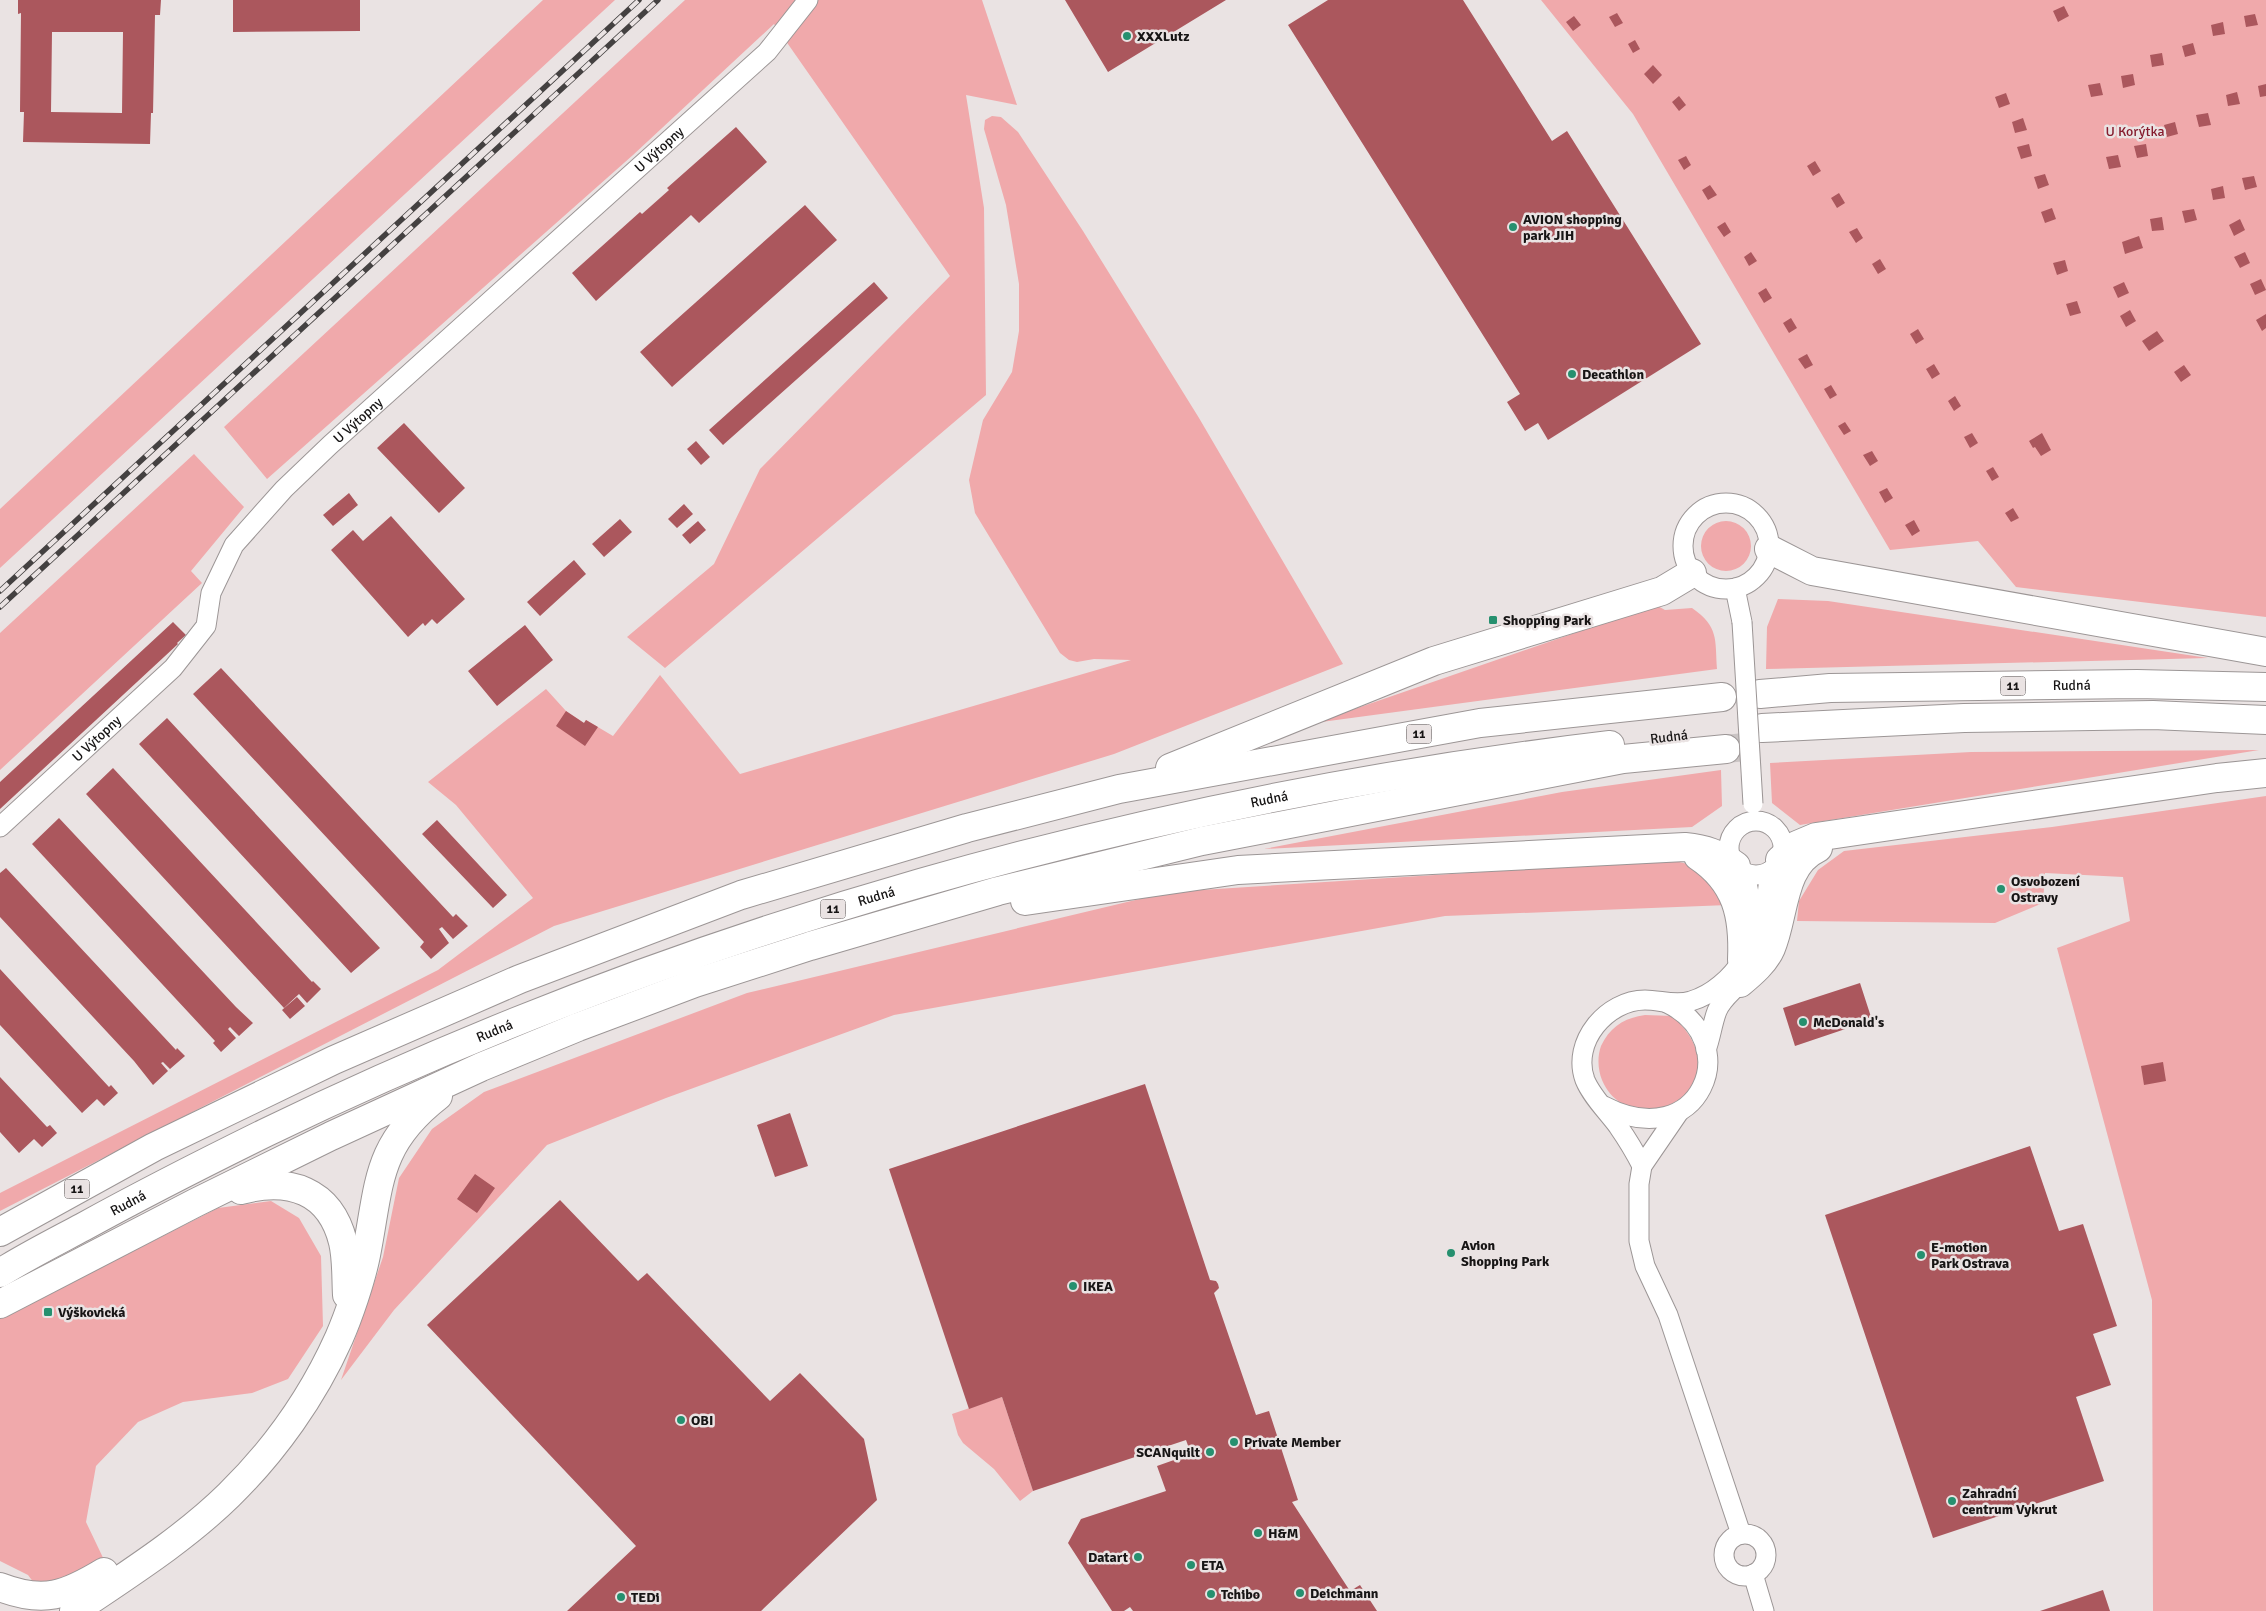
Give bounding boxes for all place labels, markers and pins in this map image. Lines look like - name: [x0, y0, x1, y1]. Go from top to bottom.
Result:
- place label: XXXLutz: [1137, 28, 1189, 45]
- marker: XXXLutz: [1121, 30, 1133, 42]
- place label: AVION shopping park JIH: [1523, 211, 1622, 244]
- marker: AVION shopping park JIH: [1507, 221, 1519, 233]
- place label: Decathlon: [1582, 366, 1644, 383]
- marker: Decathlon: [1566, 368, 1578, 380]
- place label: Shopping Park: [1503, 612, 1592, 629]
- marker: Shopping Park: [1487, 614, 1499, 626]
- place label: Osvobození Ostravy: [2011, 873, 2081, 906]
- marker: Osvobození Ostravy: [1995, 883, 2007, 895]
- place label: McDonald's: [1813, 1014, 1884, 1031]
- marker: McDonald's: [1797, 1016, 1809, 1028]
- place label: Avion Shopping Park: [1461, 1237, 1550, 1270]
- place label: E-motion Park Ostrava: [1931, 1239, 2009, 1272]
- marker: Avion Shopping Park: [1445, 1247, 1457, 1259]
- marker: E-motion Park Ostrava: [1915, 1249, 1927, 1261]
- place label: IKEA: [1083, 1278, 1113, 1295]
- marker: IKEA: [1067, 1280, 1079, 1292]
- place label: Výškovická: [58, 1304, 126, 1321]
- marker: Výškovická: [42, 1306, 54, 1318]
- place label: OBI: [691, 1412, 713, 1429]
- marker: OBI: [675, 1414, 687, 1426]
- place label: Private Member: [1244, 1434, 1341, 1451]
- marker: Private Member: [1228, 1436, 1240, 1448]
- place label: SCANquilt: [1136, 1444, 1201, 1461]
- marker: SCANquilt: [1204, 1446, 1216, 1458]
- place label: Zahradní centrum Vykrut: [1962, 1485, 2058, 1518]
- marker: Zahradní centrum Vykrut: [1946, 1495, 1958, 1507]
- place label: H&M: [1268, 1525, 1298, 1542]
- marker: H&M: [1252, 1527, 1264, 1539]
- place label: Datart: [1088, 1549, 1129, 1566]
- marker: Datart: [1132, 1551, 1144, 1563]
- place label: ETA: [1201, 1557, 1224, 1574]
- marker: ETA: [1185, 1559, 1197, 1571]
- place label: Deichmann: [1310, 1585, 1379, 1602]
- place label: Tchibo: [1221, 1586, 1260, 1603]
- marker: Deichmann: [1294, 1587, 1306, 1599]
- marker: Tchibo: [1205, 1588, 1217, 1600]
- place label: TEDi: [631, 1589, 660, 1606]
- marker: TEDi: [615, 1591, 627, 1603]

